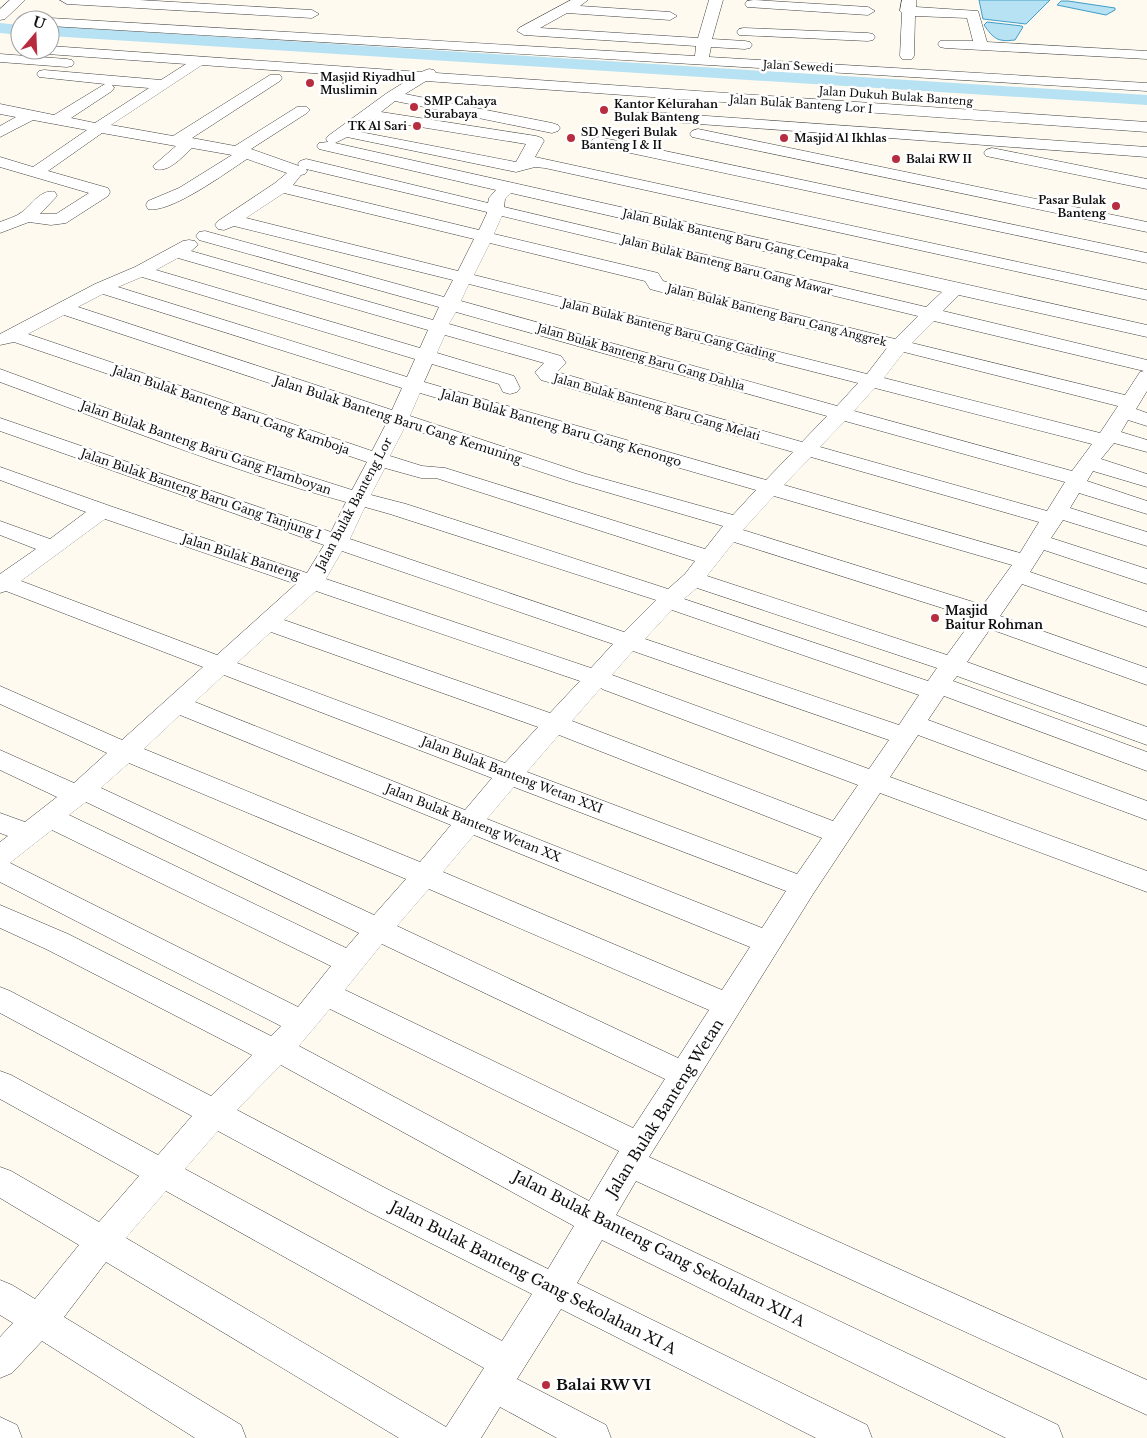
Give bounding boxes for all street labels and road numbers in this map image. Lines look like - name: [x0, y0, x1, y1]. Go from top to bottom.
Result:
- street label: Jalan Sewedi: [760, 57, 834, 75]
- street label: Jalan Dukuh Bulak Banteng: [817, 83, 974, 108]
- street label: Jalan Bulak Banteng Lor I: [727, 92, 873, 116]
- street label: Jalan Bulak Banteng Baru Gang Cempaka: [619, 206, 851, 272]
- street label: Jalan Bulak Banteng Baru Gang Mawar: [618, 231, 835, 298]
- street label: Jalan Bulak Banteng Baru Gang Anggrek: [664, 280, 888, 349]
- street label: Jalan Bulak Banteng Baru Gang Gading: [559, 295, 778, 362]
- street label: Jalan Bulak Banteng Baru Gang Dahlia: [534, 320, 747, 394]
- street label: Jalan Bulak Banteng Baru Gang Kamboja: [109, 361, 352, 457]
- street label: Jalan Bulak Banteng Baru Gang Melati: [550, 370, 762, 443]
- street label: Jalan Bulak Banteng Baru Gang Kemuning: [271, 372, 525, 467]
- street label: Jalan Bulak Banteng Baru Gang Kenongo: [437, 385, 684, 469]
- street label: Jalan Bulak Banteng Baru Gang Flamboyan: [77, 397, 334, 498]
- street label: Jalan Bulak Banteng Lor: [311, 435, 395, 575]
- street label: Jalan Bulak Banteng Baru Gang Tanjung I: [77, 445, 323, 542]
- street label: Jalan Bulak Banteng: [179, 530, 303, 583]
- street label: Jalan Bulak Banteng Wetan XXI: [418, 732, 605, 816]
- street label: Jalan Bulak Banteng Wetan XX: [381, 780, 563, 865]
- street label: Jalan Bulak Banteng Wetan: [601, 1015, 727, 1202]
- street label: Jalan Bulak Banteng Gang Sekolahan XII A: [508, 1165, 809, 1331]
- street label: Jalan Bulak Banteng Gang Sekolahan XI A: [385, 1196, 680, 1359]

